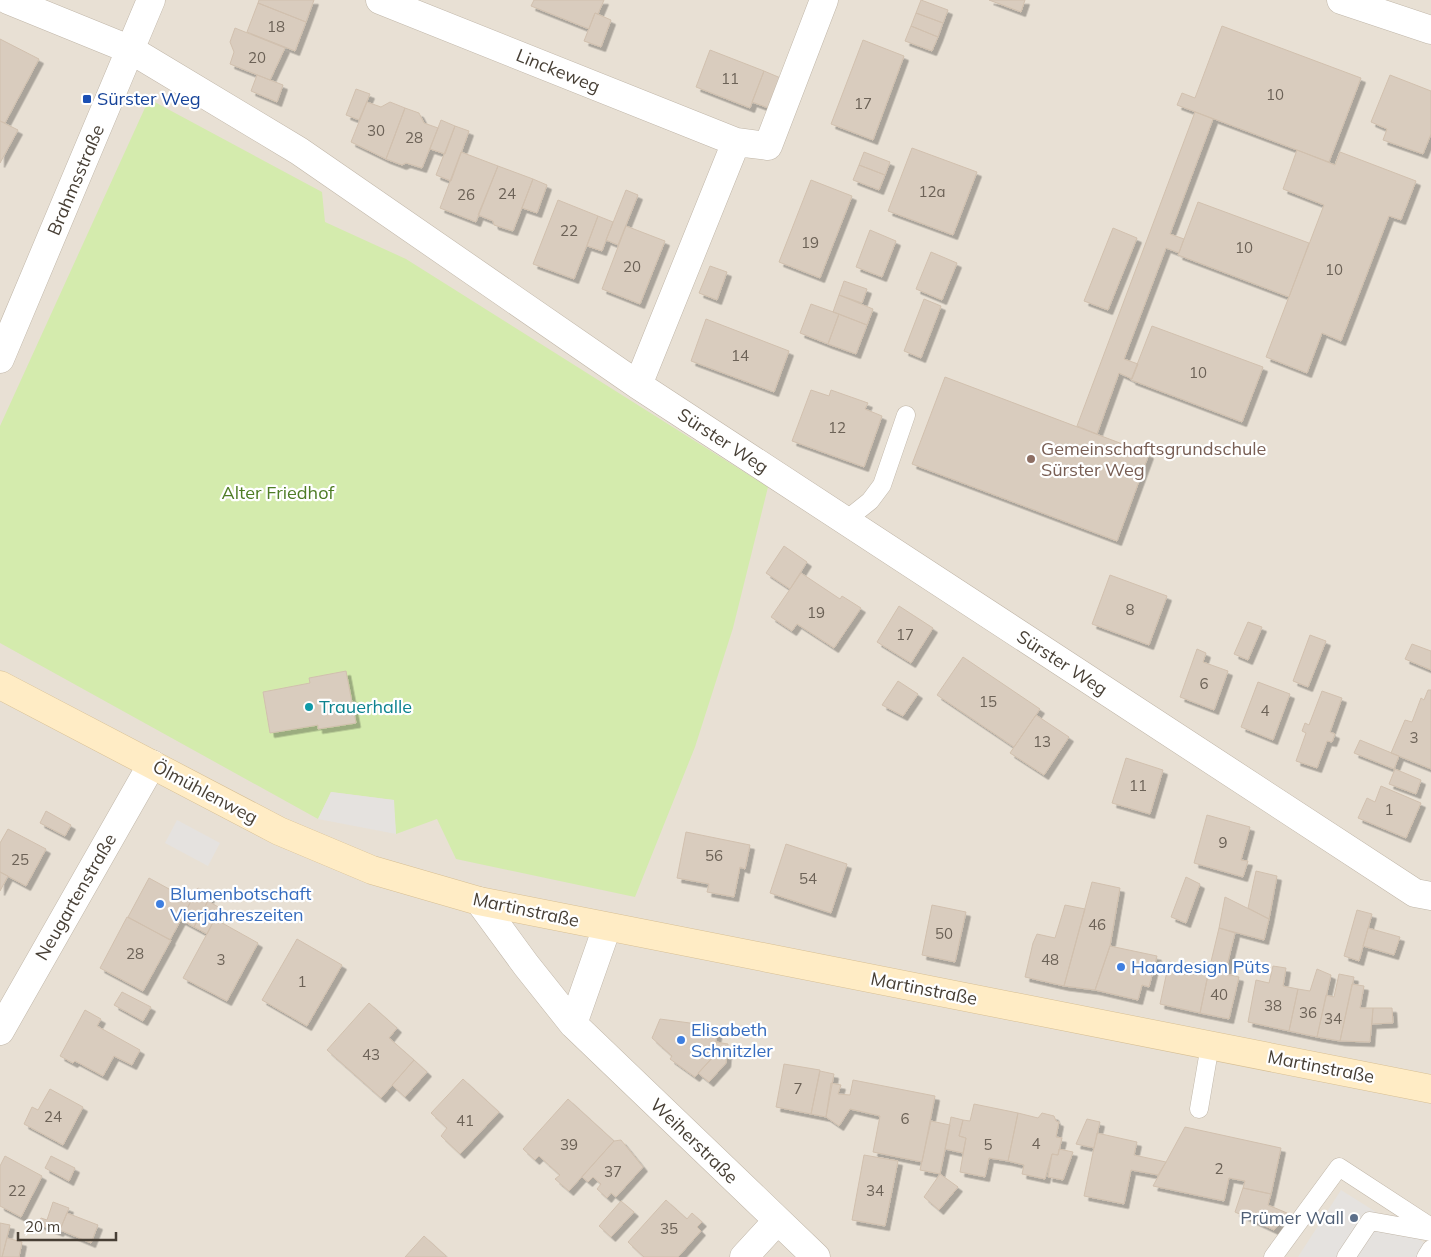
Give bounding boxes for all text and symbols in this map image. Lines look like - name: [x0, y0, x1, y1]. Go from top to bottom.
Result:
- house number: 18: [267, 17, 285, 36]
- street label: Linckeweg: [513, 43, 603, 98]
- house number: 20: [248, 48, 266, 67]
- house number: 11: [721, 69, 739, 88]
- house number: 10: [1266, 85, 1284, 104]
- place label: Sürster Weg: [97, 87, 201, 110]
- marker: Sürster Weg: [81, 93, 93, 105]
- house number: 17: [854, 94, 872, 113]
- street label: Brahmsstraße: [42, 121, 109, 239]
- house number: 30: [367, 121, 385, 140]
- house number: 28: [405, 128, 423, 147]
- house number: 12a: [918, 182, 946, 201]
- house number: 24: [498, 184, 516, 203]
- house number: 26: [457, 185, 475, 204]
- house number: 22: [560, 221, 578, 240]
- house number: 19: [801, 233, 819, 252]
- house number: 10: [1235, 238, 1253, 257]
- house number: 20: [623, 257, 641, 276]
- house number: 10: [1325, 260, 1343, 279]
- house number: 14: [731, 346, 749, 365]
- house number: 10: [1189, 363, 1207, 382]
- street label: Sürster Weg: [674, 403, 773, 478]
- house number: 12: [828, 418, 846, 437]
- place label: Gemeinschaftsgrundschule Sürster Weg: [1041, 437, 1266, 481]
- marker: Gemeinschaftsgrundschule Sürster Weg: [1025, 453, 1037, 465]
- park label: Alter Friedhof: [222, 481, 335, 504]
- house number: 8: [1125, 600, 1135, 619]
- house number: 19: [807, 603, 825, 622]
- house number: 17: [896, 625, 914, 644]
- street label: Sürster Weg: [1013, 625, 1112, 700]
- house number: 6: [1199, 674, 1209, 693]
- house number: 15: [979, 692, 997, 711]
- place label: Trauerhalle: [319, 695, 412, 718]
- marker: Trauerhalle: [303, 701, 315, 713]
- house number: 4: [1260, 701, 1270, 720]
- house number: 3: [1409, 728, 1419, 747]
- house number: 13: [1033, 732, 1051, 751]
- street label: Ölmühlenweg: [149, 754, 262, 829]
- house number: 11: [1129, 776, 1147, 795]
- house number: 1: [1384, 800, 1394, 819]
- street label: Neugartenstraße: [30, 829, 121, 964]
- house number: 9: [1218, 833, 1228, 852]
- house number: 56: [705, 846, 723, 865]
- house number: 25: [11, 850, 29, 869]
- house number: 54: [799, 869, 817, 888]
- place label: Blumenbotschaft Vierjahreszeiten: [170, 882, 311, 926]
- street label: Martinstraße: [471, 887, 581, 932]
- marker: Blumenbotschaft Vierjahreszeiten: [154, 898, 166, 910]
- house number: 46: [1088, 915, 1106, 934]
- house number: 50: [935, 924, 953, 943]
- house number: 28: [126, 944, 144, 963]
- house number: 3: [216, 950, 226, 969]
- house number: 48: [1041, 950, 1059, 969]
- place label: Haardesign Püts: [1131, 955, 1270, 978]
- marker: Haardesign Püts: [1115, 961, 1127, 973]
- street label: Martinstraße: [869, 967, 979, 1010]
- house number: 1: [297, 972, 307, 991]
- house number: 40: [1210, 985, 1228, 1004]
- house number: 38: [1264, 996, 1282, 1015]
- house number: 36: [1299, 1003, 1317, 1022]
- house number: 34: [1324, 1009, 1342, 1028]
- place label: Elisabeth Schnitzler: [691, 1018, 773, 1062]
- marker: Elisabeth Schnitzler: [675, 1034, 687, 1046]
- house number: 43: [362, 1045, 380, 1064]
- street label: Martinstraße: [1266, 1045, 1376, 1088]
- house number: 7: [793, 1079, 803, 1098]
- street label: Weiherstraße: [646, 1093, 743, 1188]
- house number: 24: [44, 1107, 62, 1126]
- house number: 6: [900, 1109, 910, 1128]
- house number: 41: [456, 1111, 474, 1130]
- house number: 4: [1031, 1134, 1041, 1153]
- house number: 39: [560, 1135, 578, 1154]
- house number: 5: [983, 1135, 993, 1154]
- house number: 2: [1214, 1159, 1224, 1178]
- house number: 37: [604, 1162, 622, 1181]
- house number: 22: [8, 1181, 26, 1200]
- house number: 34: [866, 1181, 884, 1200]
- place label: Prümer Wall: [1240, 1206, 1344, 1229]
- scale bar: [18, 1210, 115, 1242]
- marker: Prümer Wall: [1348, 1212, 1360, 1224]
- text: 20 m: [25, 1217, 60, 1236]
- house number: 35: [660, 1219, 678, 1238]

